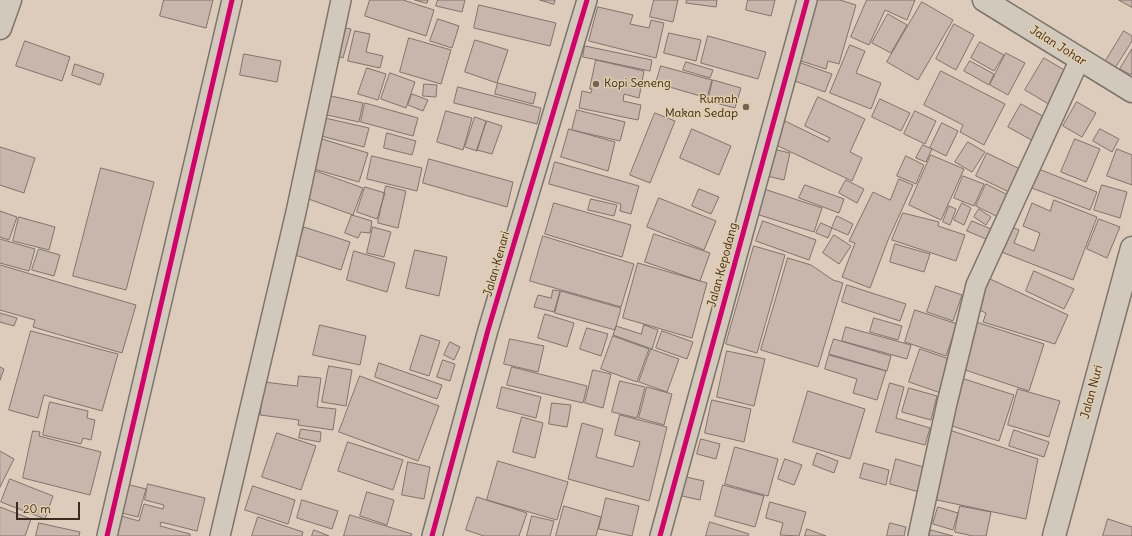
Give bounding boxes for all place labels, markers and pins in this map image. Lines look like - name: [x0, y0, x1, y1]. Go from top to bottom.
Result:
- place label: Kopi Seneng: [604, 77, 671, 91]
- marker: Kopi Seneng: [591, 79, 601, 89]
- place label: Rumah Makan Sedap: [665, 93, 738, 121]
- marker: Rumah Makan Sedap: [741, 102, 751, 112]

